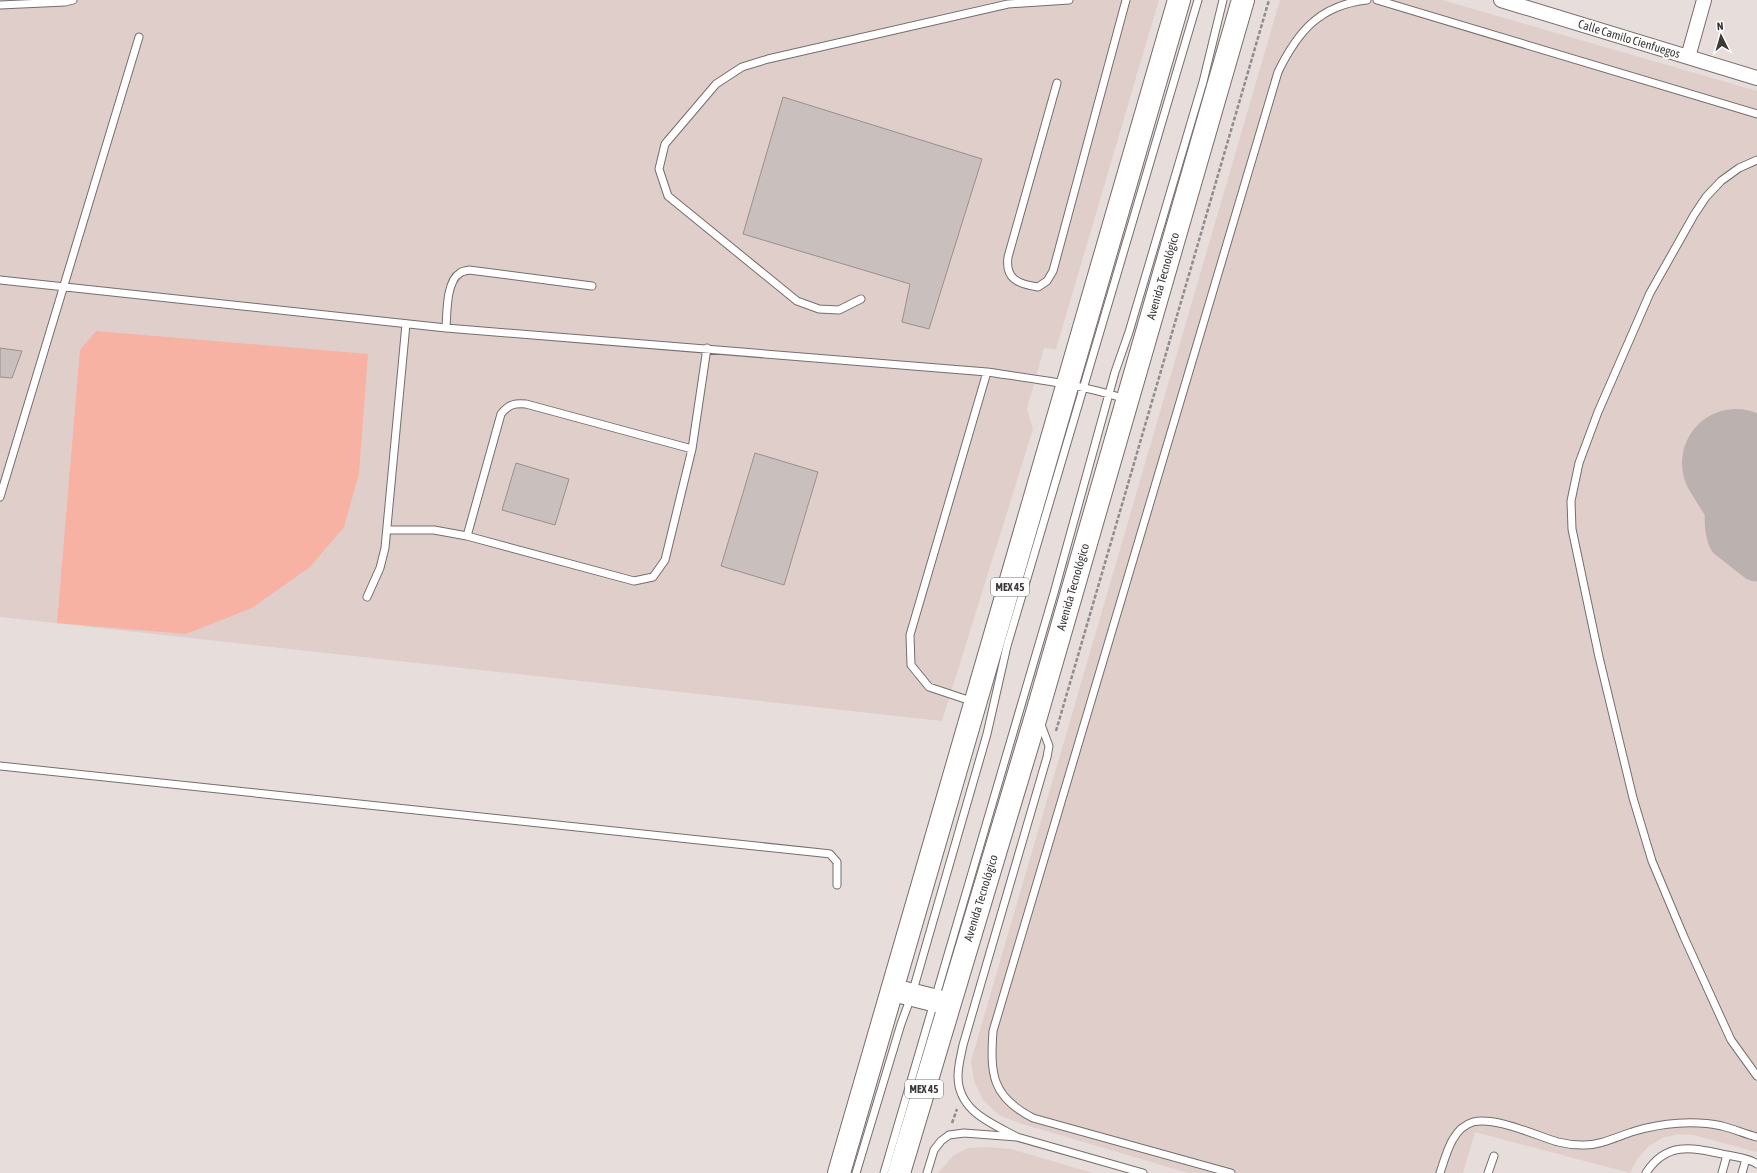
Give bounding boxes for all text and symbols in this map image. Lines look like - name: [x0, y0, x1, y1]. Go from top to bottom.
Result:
- north arrow: [1701, 16, 1741, 56]
- street label: Calle Camilo Cienfuegos: [1576, 17, 1682, 61]
- text: N: [1716, 20, 1724, 32]
- street label: Avenida Tecnológico: [1144, 230, 1182, 321]
- street label: Avenida Tecnológico: [1054, 541, 1092, 632]
- road number: MEX 45: [991, 578, 1029, 596]
- street label: Avenida Tecnológico: [961, 852, 1001, 943]
- road number: MEX 45: [905, 1080, 943, 1098]

